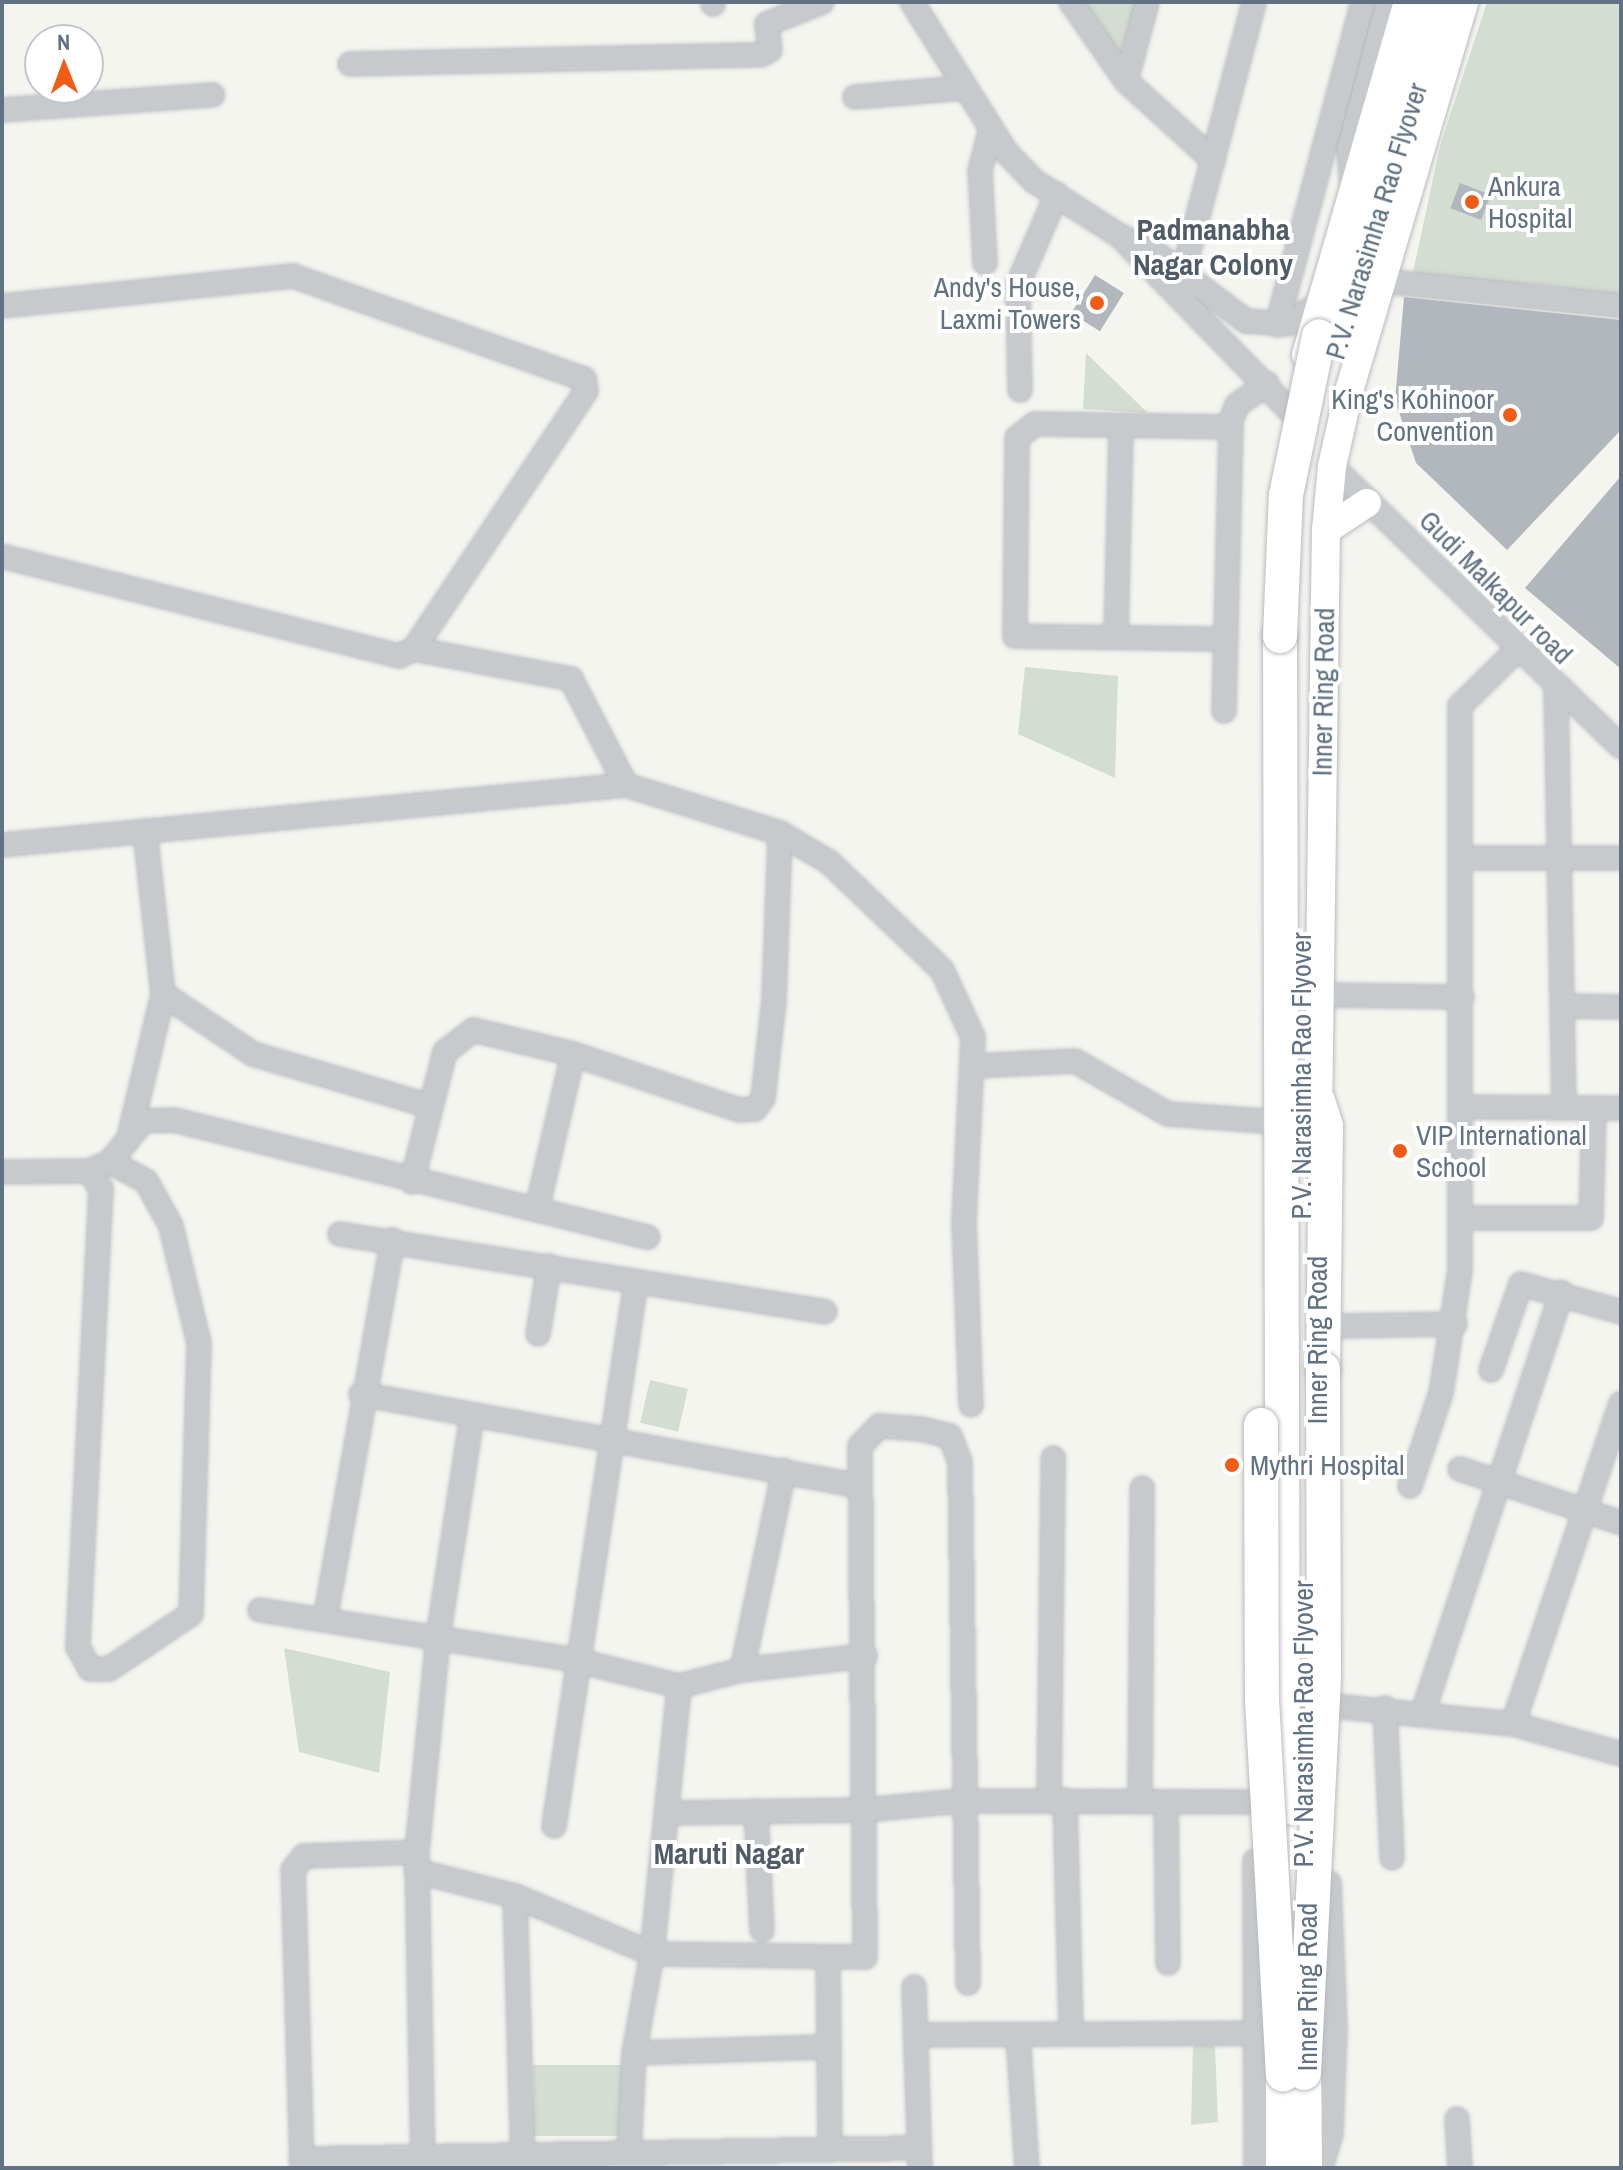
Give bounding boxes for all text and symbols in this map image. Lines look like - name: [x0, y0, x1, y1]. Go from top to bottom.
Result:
- north arrow: [24, 24, 104, 104]
- text: N: [57, 27, 70, 57]
- street label: P.V. Narasimha Rao Flyover: [1318, 79, 1434, 363]
- place label: Ankura Hospital: [1488, 169, 1572, 235]
- marker: Ankura Hospital: [1463, 193, 1481, 211]
- district label: Padmanabha Nagar Colony: [1133, 211, 1293, 282]
- place label: Andy's House, Laxmi Towers: [934, 270, 1081, 336]
- marker: Andy's House, Laxmi Towers: [1088, 294, 1106, 312]
- place label: King's Kohinoor Convention: [1331, 382, 1494, 448]
- marker: King's Kohinoor Convention: [1501, 406, 1519, 424]
- street label: Gudi Malkapur road: [1412, 503, 1580, 671]
- street label: Inner Ring Road: [1305, 607, 1341, 777]
- street label: P.V. Narasimha Rao Flyover: [1284, 932, 1318, 1220]
- place label: VIP International School: [1416, 1118, 1587, 1184]
- marker: VIP International School: [1391, 1142, 1409, 1160]
- street label: Inner Ring Road: [1300, 1256, 1334, 1424]
- place label: Mythri Hospital: [1250, 1448, 1404, 1482]
- marker: Mythri Hospital: [1221, 1454, 1243, 1476]
- street label: P.V. Narasimha Rao Flyover: [1286, 1580, 1320, 1868]
- district label: Maruti Nagar: [654, 1835, 804, 1871]
- street label: Inner Ring Road: [1290, 1903, 1324, 2071]

